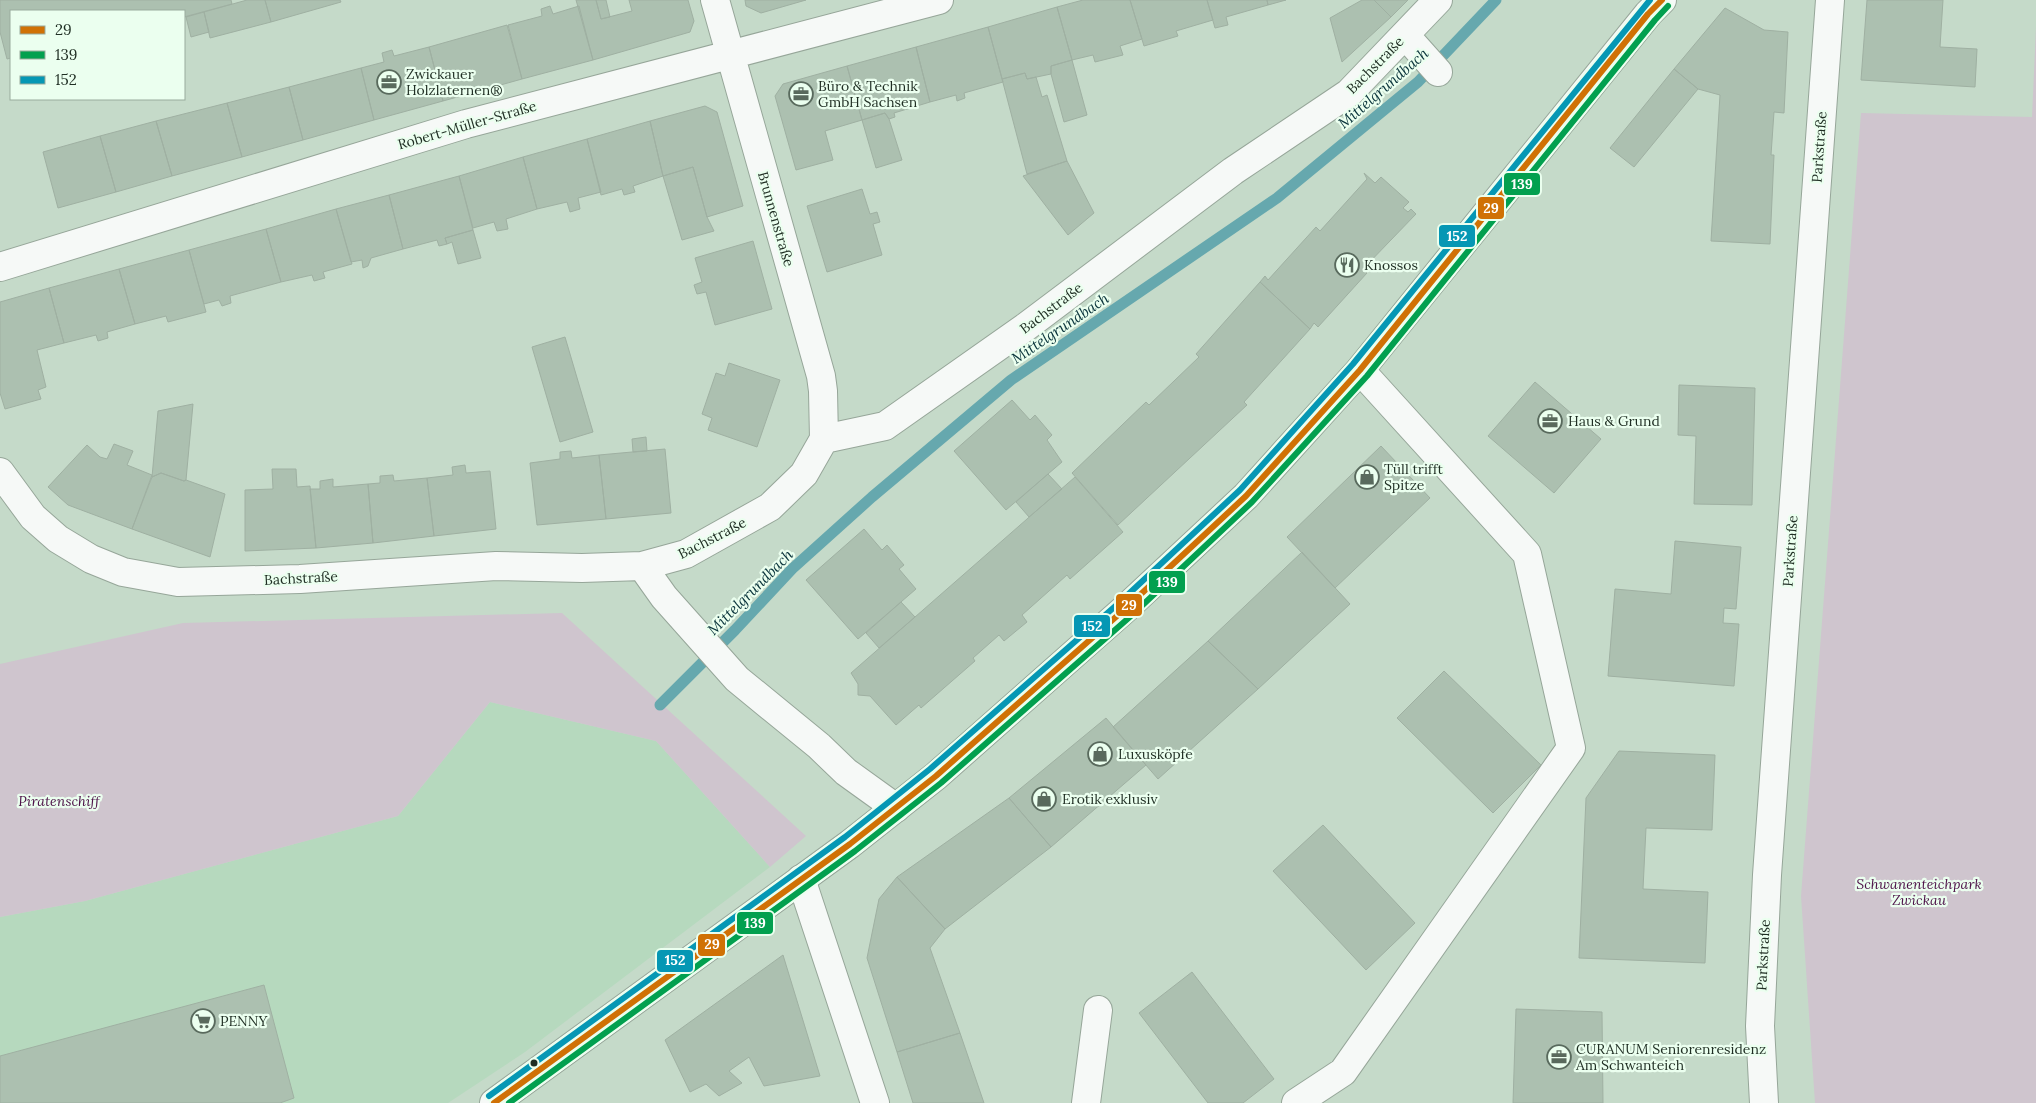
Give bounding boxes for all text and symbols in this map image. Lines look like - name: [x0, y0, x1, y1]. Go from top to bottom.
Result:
- legend: [10, 10, 185, 100]
- text: 29: [55, 20, 72, 39]
- street label: Bachstraße: [1342, 32, 1408, 98]
- water label: Mittelgrundbach: [1334, 43, 1432, 132]
- text: 139: [55, 45, 78, 64]
- place label: Zwickauer Holzlaternen®: [406, 65, 503, 99]
- office icon: Zwickauer Holzlaternen®: [376, 69, 402, 95]
- text: 152: [55, 70, 77, 89]
- place label: Büro & Technik GmbH Sachsen: [818, 77, 918, 111]
- office icon: Büro & Technik GmbH Sachsen: [788, 81, 814, 107]
- street label: Robert-Müller-Straße: [396, 96, 539, 153]
- street label: Parkstraße: [1808, 110, 1830, 183]
- street label: Brunnenstraße: [754, 169, 798, 269]
- line badge: 139: [1503, 172, 1541, 196]
- text: 139: [1511, 175, 1533, 193]
- line badge: 29: [1477, 196, 1505, 220]
- text: 29: [1483, 199, 1499, 217]
- line badge: 152: [1438, 224, 1476, 248]
- text: 152: [1447, 227, 1467, 245]
- restaurant icon: Knossos: [1334, 252, 1360, 278]
- place label: Knossos: [1364, 256, 1418, 274]
- street label: Bachstraße: [1016, 278, 1086, 337]
- water label: Mittelgrundbach: [1008, 288, 1113, 368]
- office icon: Haus & Grund: [1537, 408, 1563, 434]
- place label: Haus & Grund: [1568, 412, 1660, 430]
- place label: Tüll trifft Spitze: [1384, 460, 1444, 494]
- shop icon: Tüll trifft Spitze: [1354, 464, 1380, 490]
- street label: Bachstraße: [675, 513, 749, 563]
- street label: Parkstraße: [1779, 514, 1801, 587]
- water label: Mittelgrundbach: [703, 545, 797, 639]
- street label: Bachstraße: [264, 567, 339, 589]
- line badge: 139: [1148, 570, 1186, 594]
- text: 139: [1156, 573, 1178, 591]
- line badge: 29: [1115, 593, 1143, 617]
- text: 29: [1121, 596, 1137, 614]
- line badge: 152: [1073, 614, 1111, 638]
- text: 152: [1082, 617, 1102, 635]
- shop icon: Luxusköpfe: [1087, 741, 1113, 767]
- place label: Luxusköpfe: [1118, 745, 1193, 763]
- shop icon: Erotik exklusiv: [1031, 786, 1057, 812]
- place label: Erotik exklusiv: [1062, 790, 1158, 808]
- park label: Piratenschiff: [18, 792, 101, 810]
- park label: Schwanenteichpark Zwickau: [1856, 875, 1982, 909]
- line badge: 139: [736, 911, 774, 935]
- text: 139: [744, 914, 766, 932]
- street label: Parkstraße: [1752, 918, 1774, 991]
- line badge: 29: [697, 933, 726, 957]
- text: 29: [704, 935, 720, 953]
- line badge: 152: [656, 949, 694, 973]
- text: 152: [665, 951, 685, 969]
- supermarket icon: PENNY: [190, 1008, 216, 1034]
- place label: PENNY: [220, 1012, 268, 1030]
- place label: CURANUM Seniorenresidenz Am Schwanteich: [1575, 1040, 1766, 1074]
- office icon: CURANUM Seniorenresidenz Am Schwanteich: [1546, 1044, 1572, 1070]
- unlabelled marker: [529, 1058, 539, 1068]

